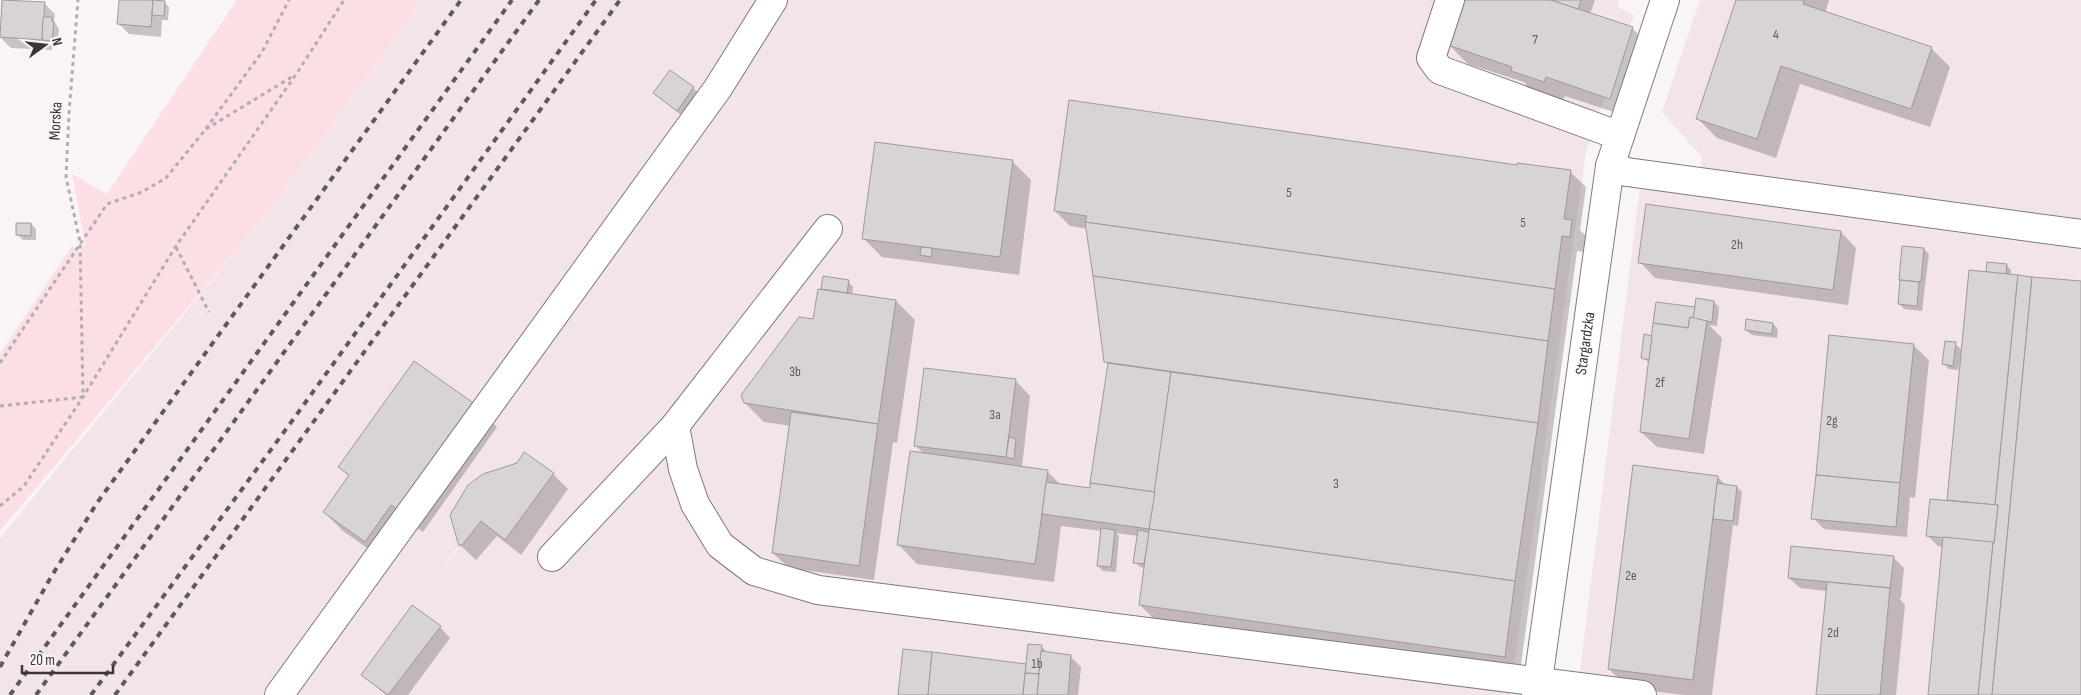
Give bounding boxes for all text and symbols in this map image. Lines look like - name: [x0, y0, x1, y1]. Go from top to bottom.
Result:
- north arrow: [20, 20, 70, 70]
- house number: 4: [1773, 26, 1779, 43]
- house number: 7: [1532, 31, 1538, 48]
- text: N: [48, 36, 66, 48]
- street label: Morska: [46, 101, 66, 141]
- house number: 5: [1286, 184, 1292, 201]
- house number: 5: [1520, 214, 1526, 231]
- house number: 2h: [1731, 236, 1743, 253]
- street label: Stargardzka: [1571, 311, 1599, 376]
- house number: 3b: [789, 363, 801, 380]
- house number: 2f: [1655, 374, 1666, 391]
- house number: 3a: [989, 406, 1001, 423]
- house number: 2g: [1826, 412, 1838, 429]
- house number: 3: [1333, 475, 1339, 492]
- house number: 2e: [1625, 567, 1637, 584]
- house number: 2d: [1827, 624, 1839, 641]
- scale bar: [22, 642, 114, 674]
- text: 20 m: [30, 651, 55, 670]
- house number: 1b: [1032, 655, 1043, 672]

